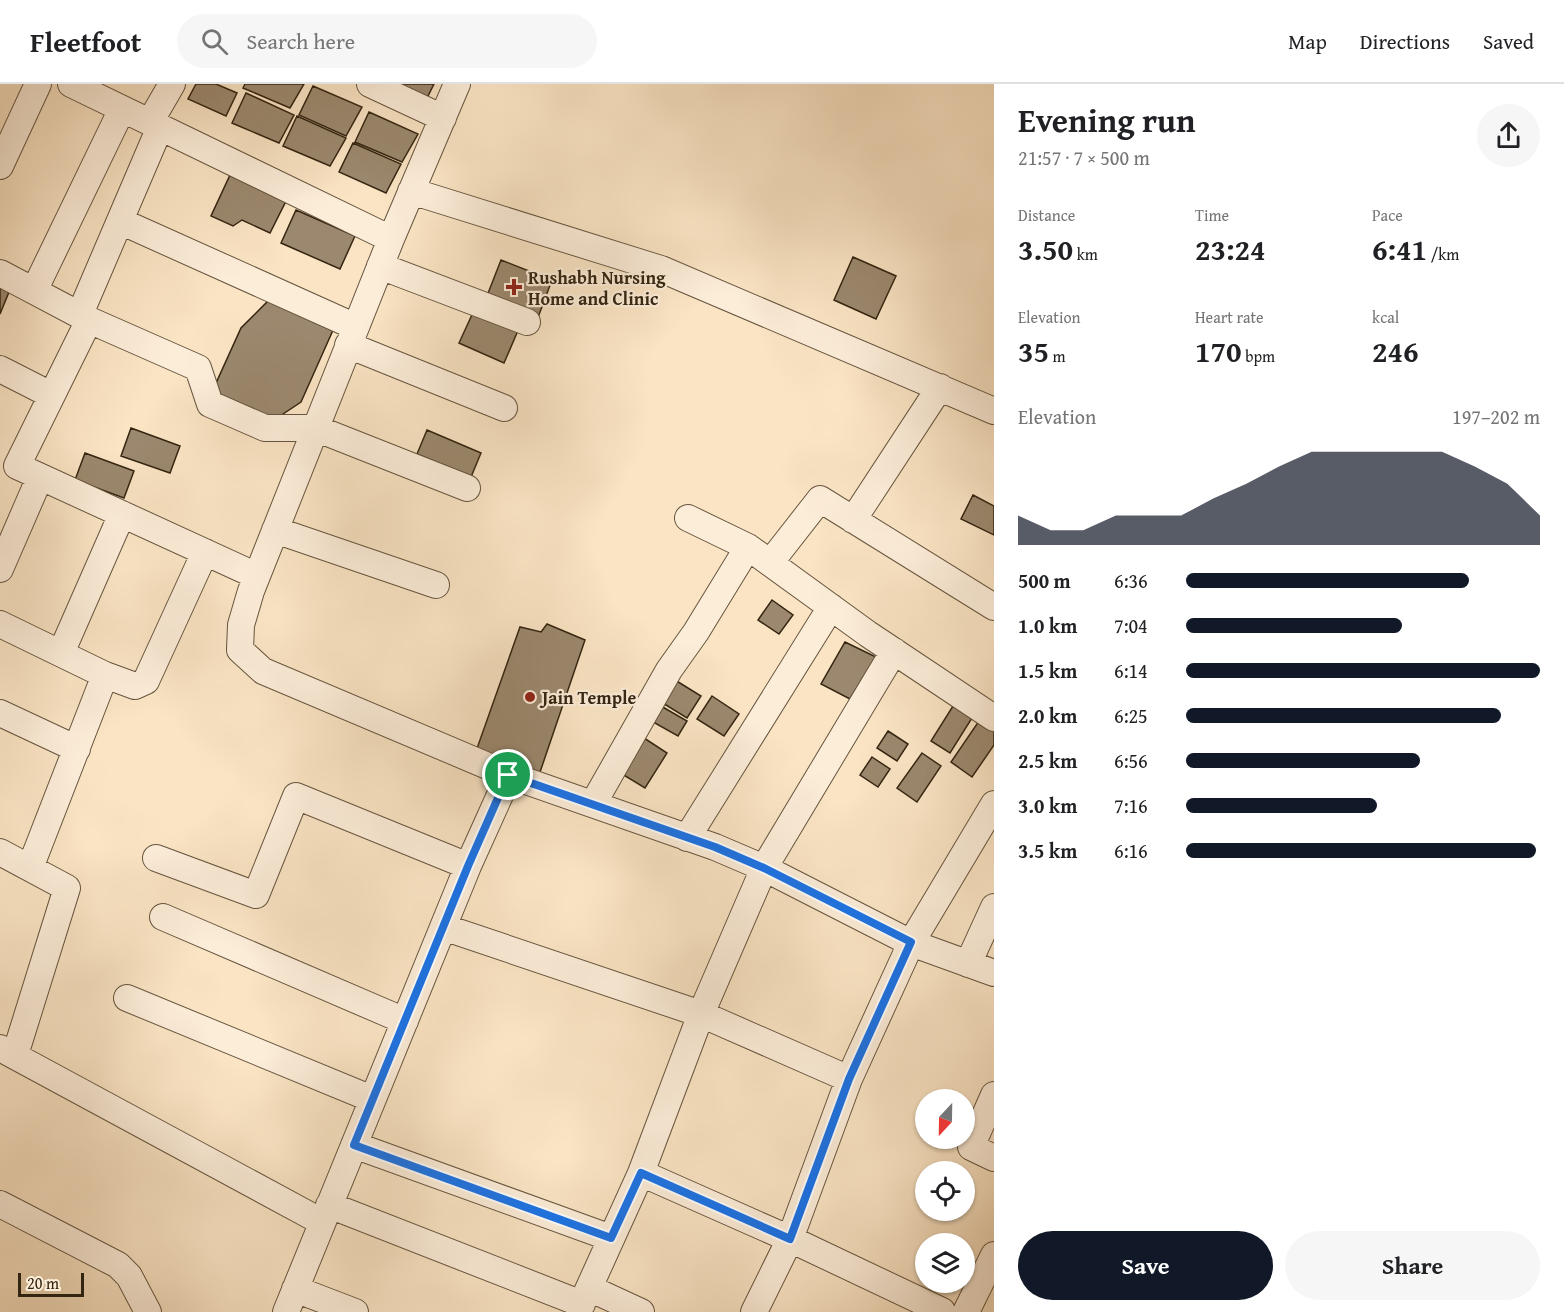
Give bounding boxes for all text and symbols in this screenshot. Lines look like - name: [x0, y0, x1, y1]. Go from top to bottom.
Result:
- search box: [177, 14, 597, 68]
- text: Fleetfoot: [30, 21, 141, 62]
- icon: search: [198, 25, 231, 58]
- text: Search here: [246, 25, 355, 57]
- text: Map: [1288, 26, 1327, 57]
- text: Directions: [1360, 26, 1450, 57]
- text: Saved: [1483, 26, 1534, 57]
- text: Evening run: [1018, 96, 1195, 144]
- button: share: [1477, 104, 1540, 167]
- text: 21:57 · 7 × 500 m: [1018, 143, 1150, 172]
- text: Distance: [1018, 203, 1075, 227]
- text: Time: [1195, 203, 1229, 227]
- text: Pace: [1372, 203, 1403, 227]
- text: 3.50: [1018, 227, 1073, 271]
- text: 23:24: [1195, 227, 1266, 271]
- text: 6:41: [1372, 227, 1427, 271]
- text: km: [1073, 242, 1098, 266]
- text: /km: [1427, 242, 1459, 266]
- place label: Rushabh Nursing Home and Clinic: [528, 264, 666, 312]
- marker: Rushabh Nursing Home and Clinic: [505, 278, 523, 296]
- text: Elevation: [1018, 305, 1081, 329]
- text: Heart rate: [1195, 305, 1264, 329]
- text: kcal: [1372, 305, 1399, 329]
- text: 35: [1018, 329, 1049, 373]
- text: 170: [1195, 329, 1242, 373]
- text: 246: [1372, 329, 1419, 373]
- text: m: [1049, 344, 1066, 368]
- text: bpm: [1242, 344, 1275, 368]
- text: Elevation: [1018, 402, 1096, 431]
- text: 197–202 m: [1452, 402, 1540, 431]
- text: 500 m: [1018, 566, 1071, 595]
- text: 6:36: [1114, 566, 1148, 595]
- text: 1.0 km: [1018, 611, 1077, 640]
- text: 7:04: [1114, 611, 1148, 640]
- text: 1.5 km: [1018, 656, 1077, 685]
- text: 6:14: [1114, 656, 1148, 685]
- place label: Jain Temple: [539, 684, 637, 711]
- marker: Jain Temple: [523, 690, 537, 704]
- text: 2.0 km: [1018, 701, 1077, 730]
- text: 6:25: [1114, 701, 1148, 730]
- text: 2.5 km: [1018, 746, 1077, 775]
- text: 6:56: [1114, 746, 1148, 775]
- pin: [482, 749, 533, 800]
- icon: arrive: [491, 758, 524, 791]
- text: 3.0 km: [1018, 791, 1077, 820]
- text: 7:16: [1114, 791, 1148, 820]
- text: 3.5 km: [1018, 836, 1077, 865]
- text: 6:16: [1114, 836, 1148, 865]
- north arrow: [915, 1089, 975, 1149]
- map controls: [915, 1089, 975, 1293]
- button: locate: [915, 1161, 975, 1221]
- button: Save: [1018, 1231, 1273, 1300]
- button: Share: [1285, 1231, 1540, 1300]
- button: layers: [915, 1233, 975, 1293]
- scale bar: [18, 1270, 84, 1298]
- text: 20 m: [27, 1271, 59, 1295]

